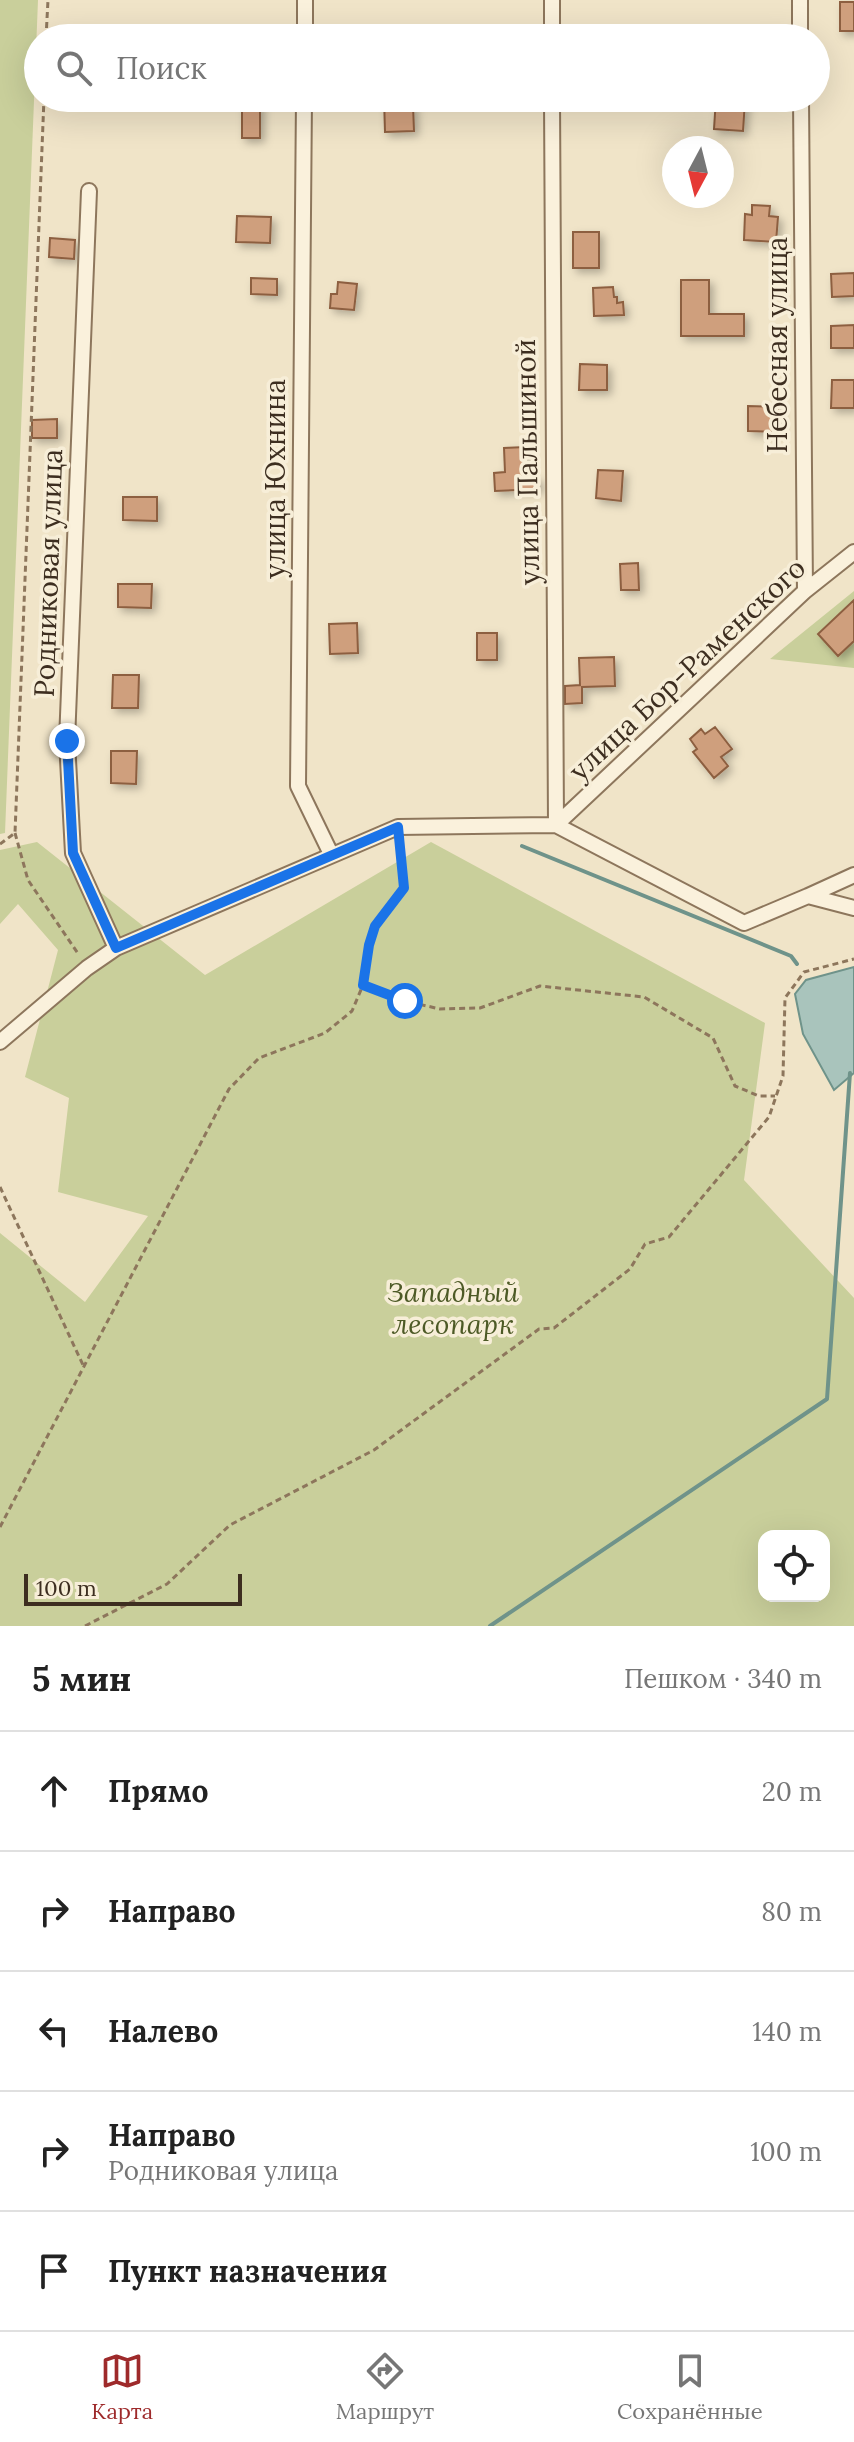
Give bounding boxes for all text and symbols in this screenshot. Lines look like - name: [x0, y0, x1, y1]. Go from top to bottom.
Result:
- search box: [24, 24, 830, 112]
- icon: search: [52, 46, 96, 90]
- text: Поиск: [116, 49, 207, 87]
- north arrow: [662, 136, 734, 208]
- street label: Небесная улица: [759, 237, 795, 453]
- street label: улица Пальшиной: [507, 339, 547, 585]
- street label: улица Юхнина: [257, 379, 293, 579]
- street label: Родниковая улица: [26, 448, 70, 698]
- street label: улица Бор-Раменского: [561, 550, 813, 788]
- route end: [49, 723, 85, 759]
- route start: [387, 983, 423, 1019]
- park label: Западный лесопарк: [387, 1274, 519, 1342]
- map controls: [758, 1530, 830, 1602]
- button: locate: [758, 1530, 830, 1602]
- scale bar: [24, 1570, 242, 1606]
- text: 100 m: [36, 1574, 97, 1602]
- text: 5 мин: [32, 1657, 132, 1700]
- text: Пешком · 340 m: [624, 1662, 822, 1695]
- icon: ahead: [32, 1769, 76, 1813]
- text: Прямо: [108, 1772, 209, 1810]
- text: 20 m: [762, 1775, 822, 1808]
- icon: right: [32, 1889, 76, 1933]
- text: Направо: [108, 1892, 236, 1930]
- text: 80 m: [761, 1895, 822, 1928]
- icon: left: [32, 2009, 76, 2053]
- text: Налево: [108, 2012, 218, 2050]
- text: 140 m: [752, 2015, 822, 2048]
- text: Направо: [108, 2116, 236, 2154]
- icon: right: [32, 2129, 76, 2173]
- text: 100 m: [750, 2135, 822, 2168]
- text: Родниковая улица: [108, 2154, 339, 2187]
- icon: arrive: [32, 2249, 76, 2293]
- text: Пункт назначения: [108, 2252, 387, 2290]
- tab: Карта: [91, 2349, 153, 2425]
- tab: Маршрут: [336, 2349, 434, 2425]
- tab: Сохранённые: [617, 2349, 763, 2425]

